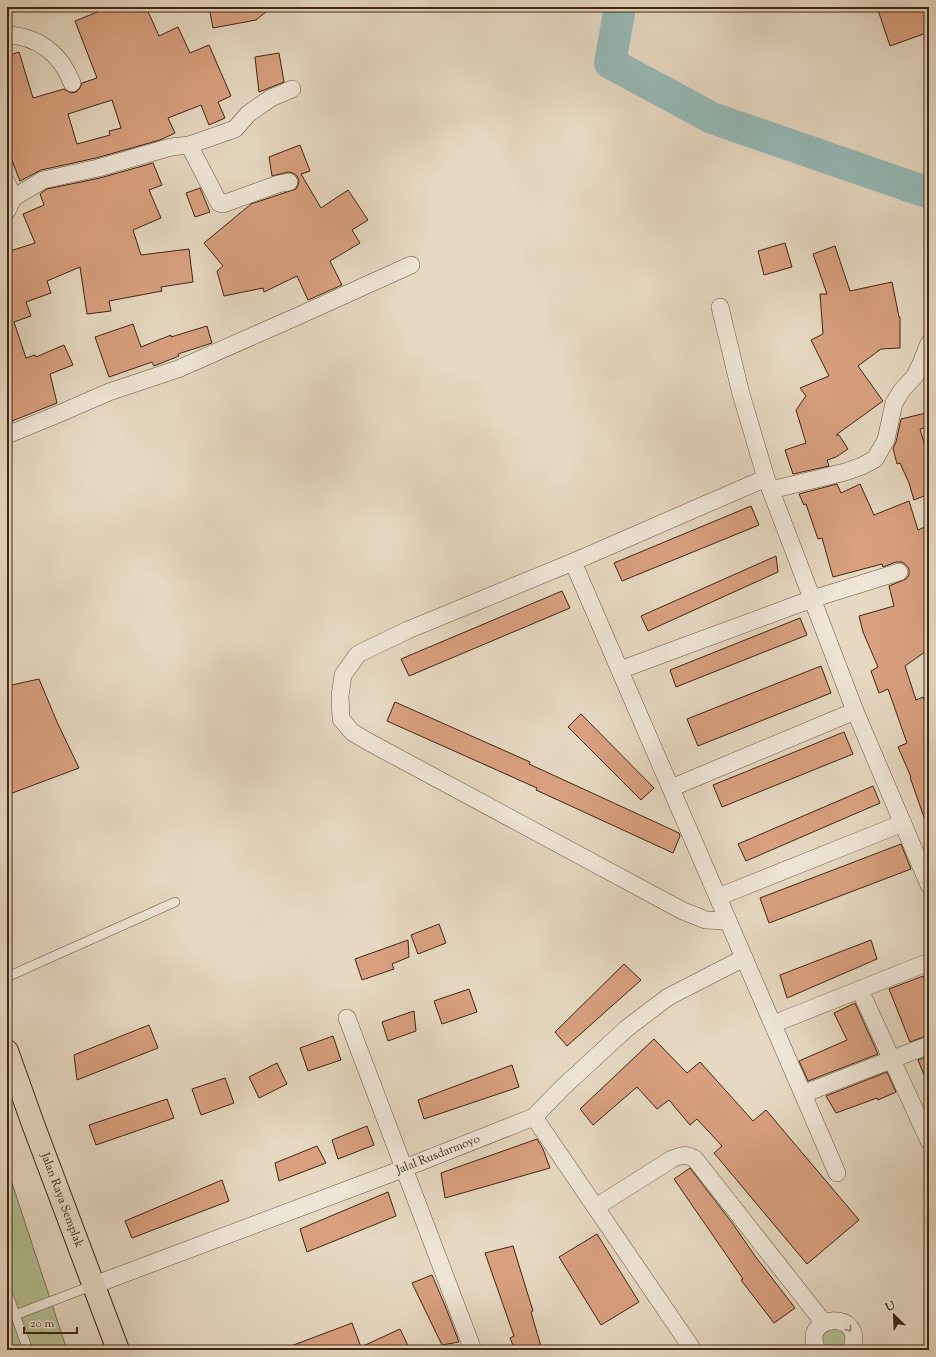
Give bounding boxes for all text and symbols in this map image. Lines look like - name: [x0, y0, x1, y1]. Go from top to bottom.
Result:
- street label: Jalal Rusdarmoyo: [393, 1130, 483, 1180]
- street label: Jalan Raya Semplak: [35, 1149, 88, 1251]
- north arrow: [874, 1295, 914, 1335]
- text: U: [882, 1298, 898, 1316]
- scale bar: [24, 1309, 77, 1335]
- text: 20 m: [30, 1315, 55, 1333]
- one-way arrow: [844, 1324, 851, 1331]

